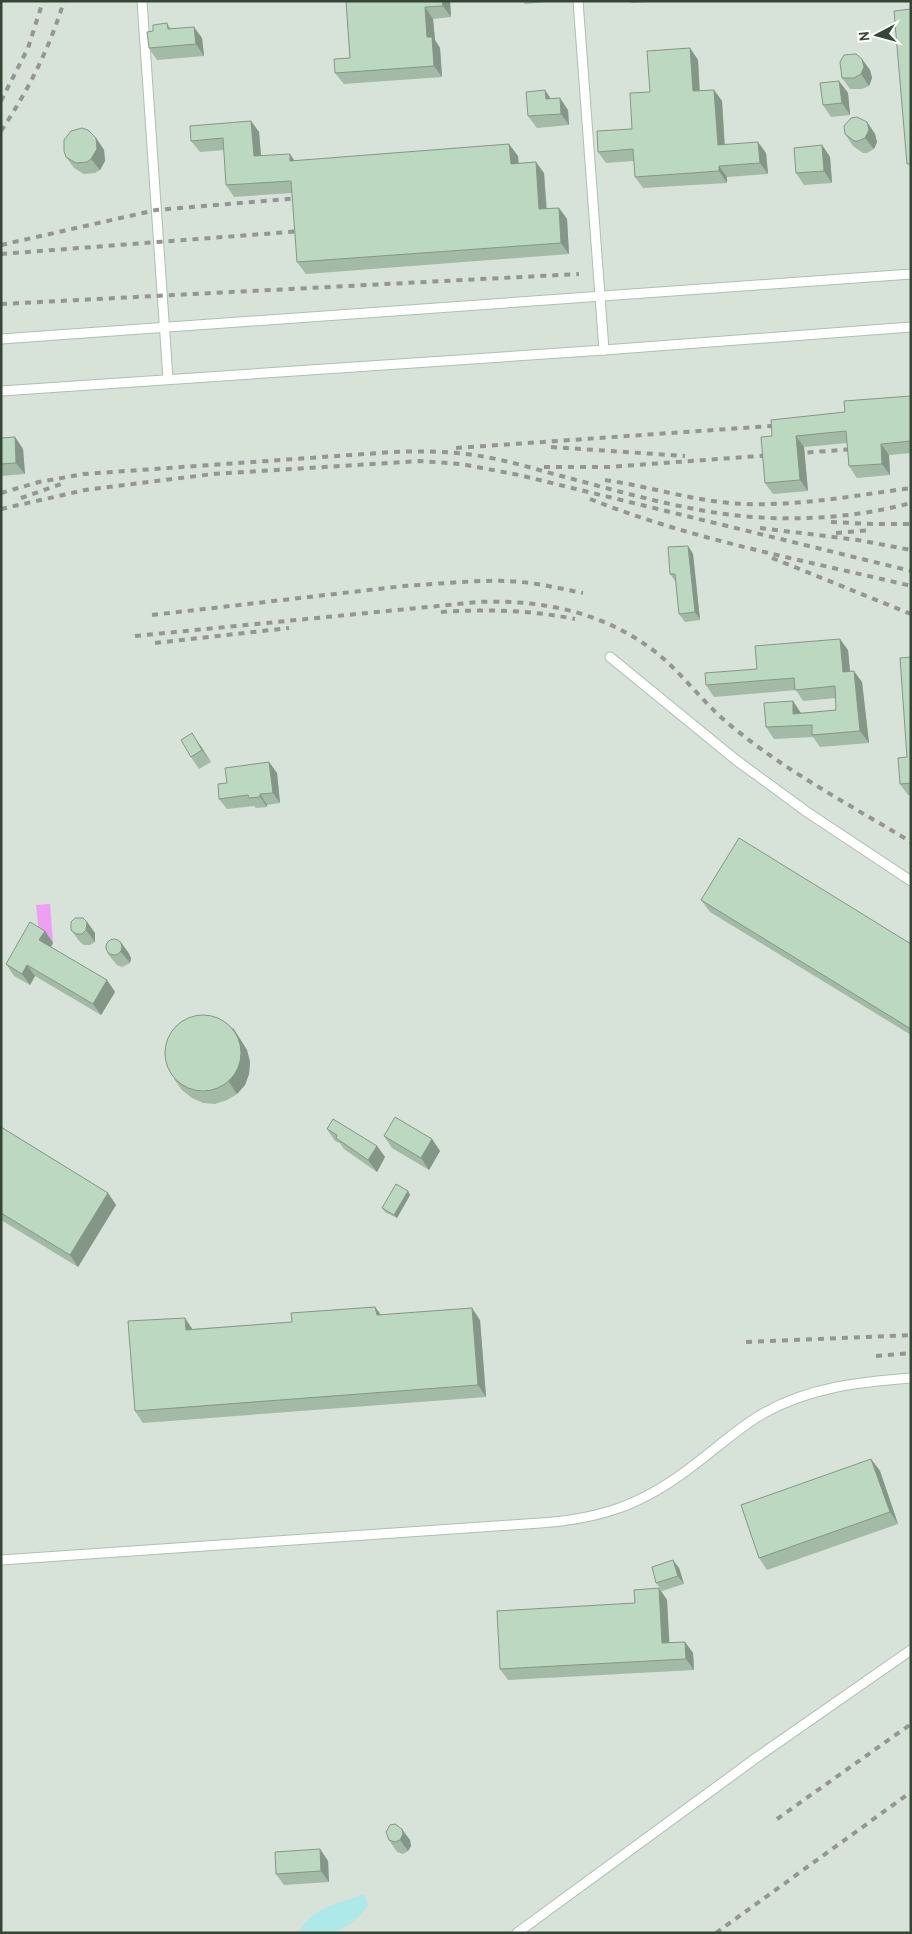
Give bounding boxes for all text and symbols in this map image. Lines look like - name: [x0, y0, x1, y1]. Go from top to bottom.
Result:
- north arrow: [852, 10, 902, 60]
- text: N: [857, 30, 875, 42]

